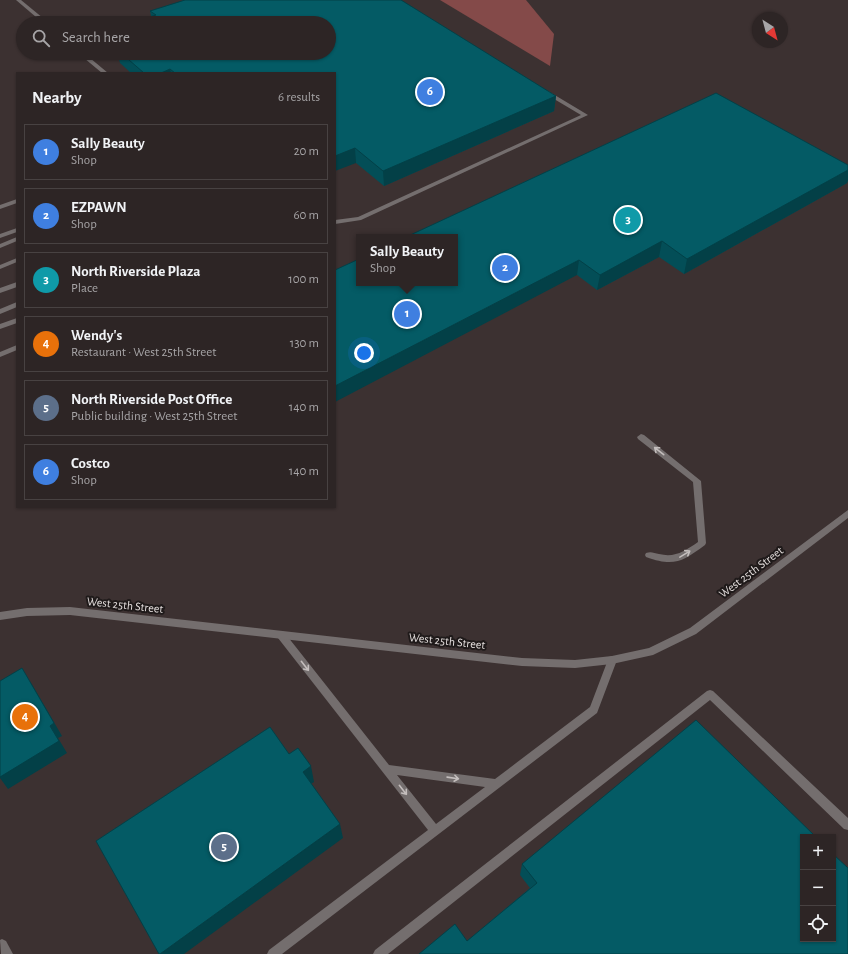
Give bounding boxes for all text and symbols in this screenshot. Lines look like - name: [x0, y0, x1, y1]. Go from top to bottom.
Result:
- north arrow: [752, 12, 788, 48]
- search box: [16, 16, 336, 60]
- icon: search: [30, 27, 52, 49]
- text: Search here: [62, 30, 130, 45]
- pin: 6: [417, 77, 443, 107]
- text: Nearby: [32, 89, 82, 106]
- text: 6 results: [278, 91, 320, 104]
- text: Sally Beauty: [71, 136, 145, 151]
- text: 1: [44, 145, 48, 158]
- text: 20 m: [294, 145, 319, 158]
- text: Shop: [71, 154, 97, 167]
- text: EZPAWN: [71, 200, 127, 215]
- pin: 3: [615, 205, 641, 235]
- text: 2: [43, 209, 49, 222]
- text: 60 m: [293, 209, 319, 222]
- text: Shop: [71, 218, 97, 231]
- popup: [356, 234, 458, 286]
- text: Sally Beauty: [370, 244, 444, 259]
- pin: 2: [492, 253, 518, 283]
- text: Shop: [370, 262, 396, 275]
- text: North Riverside Plaza: [71, 264, 201, 279]
- text: 3: [43, 273, 49, 286]
- text: 100 m: [288, 273, 319, 286]
- text: Place: [71, 282, 98, 295]
- pin: 1: [394, 299, 420, 329]
- text: Wendy's: [71, 328, 122, 343]
- text: 4: [43, 337, 49, 350]
- text: 130 m: [290, 337, 319, 350]
- your location: [354, 343, 374, 363]
- text: Restaurant · West 25th Street: [71, 346, 216, 359]
- text: North Riverside Post Office: [71, 392, 232, 407]
- text: 5: [43, 401, 49, 414]
- text: 140 m: [289, 401, 319, 414]
- text: Public building · West 25th Street: [71, 410, 237, 423]
- one-way arrow: [654, 447, 665, 456]
- text: Costco: [71, 456, 110, 471]
- text: 6: [43, 465, 49, 478]
- text: 140 m: [289, 465, 319, 478]
- text: Shop: [71, 474, 97, 487]
- street label: West 25th Street: [717, 544, 785, 600]
- one-way arrow: [680, 550, 691, 559]
- street label: West 25th Street: [86, 595, 164, 615]
- street label: West 25th Street: [408, 631, 486, 651]
- one-way arrow: [301, 660, 310, 671]
- pin: 4: [12, 702, 38, 732]
- one-way arrow: [446, 774, 459, 782]
- one-way arrow: [398, 784, 407, 795]
- pin: 5: [211, 832, 237, 862]
- map controls: [800, 834, 836, 942]
- button: +: [800, 834, 836, 870]
- button: −: [800, 870, 836, 906]
- button: locate: [800, 906, 836, 942]

